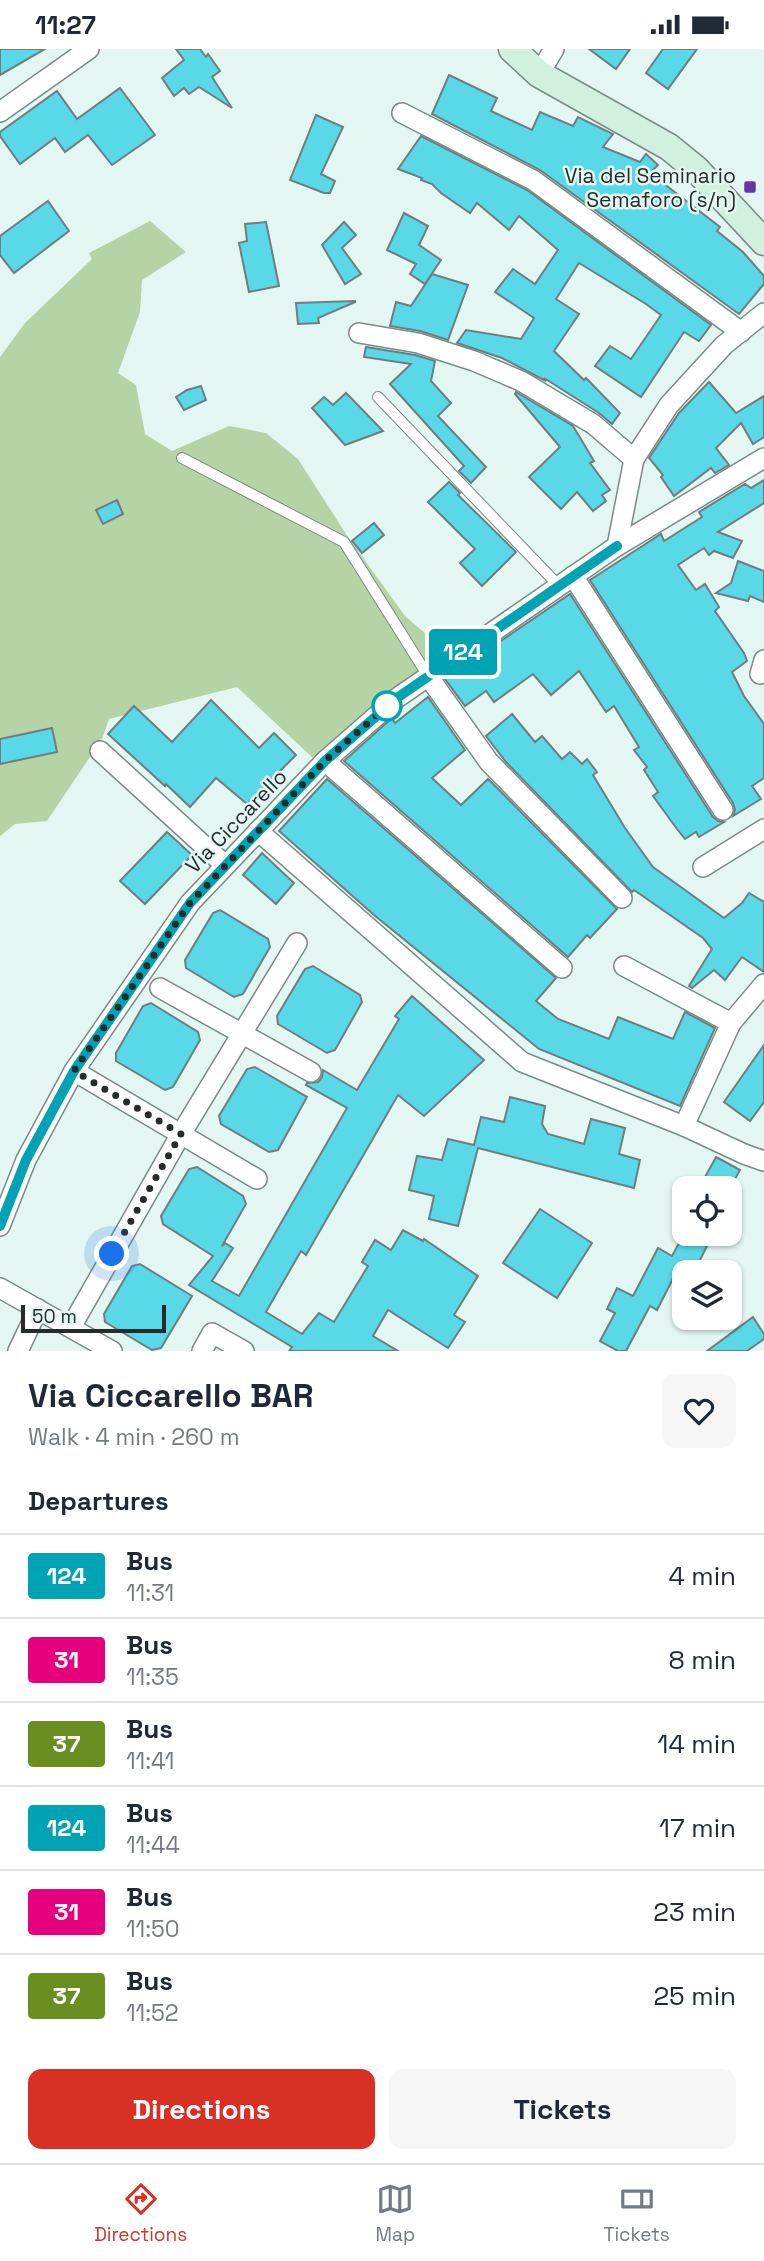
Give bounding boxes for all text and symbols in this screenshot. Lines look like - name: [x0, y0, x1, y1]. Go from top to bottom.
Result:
- text: 11:27: [35, 8, 96, 42]
- place label: Via del Seminario Semaforo (s/n): [564, 162, 736, 213]
- marker: Via del Seminario Semaforo (s/n): [742, 179, 758, 195]
- line badge: 124: [423, 629, 503, 675]
- text: 124: [443, 636, 483, 667]
- unlabelled marker: [372, 691, 402, 721]
- street label: Via Ciccarello: [180, 763, 292, 879]
- map controls: [672, 1176, 742, 1330]
- button: locate: [672, 1176, 742, 1246]
- your location: [94, 1236, 129, 1271]
- button: layers: [672, 1260, 742, 1330]
- scale bar: [21, 1302, 166, 1334]
- text: 50 m: [32, 1304, 77, 1329]
- button: heart: [662, 1374, 736, 1448]
- text: Via Ciccarello BAR: [28, 1375, 314, 1417]
- text: Walk · 4 min · 260 m: [28, 1422, 240, 1452]
- text: Departures: [28, 1484, 169, 1518]
- text: Bus: [126, 1544, 173, 1578]
- text: 4 min: [668, 1559, 736, 1593]
- text: 124: [47, 1560, 86, 1591]
- text: 11:31: [126, 1578, 174, 1608]
- text: Bus: [126, 1628, 173, 1662]
- text: 8 min: [668, 1643, 736, 1677]
- text: 31: [54, 1644, 79, 1675]
- text: 11:35: [126, 1662, 179, 1692]
- text: Bus: [126, 1712, 173, 1746]
- text: 14 min: [658, 1727, 736, 1761]
- text: 37: [53, 1728, 80, 1759]
- text: 11:41: [126, 1746, 174, 1776]
- text: Bus: [126, 1796, 173, 1830]
- text: 17 min: [659, 1811, 736, 1845]
- text: 124: [47, 1812, 86, 1843]
- text: 11:44: [126, 1830, 180, 1860]
- text: Bus: [126, 1880, 173, 1914]
- text: 23 min: [653, 1895, 736, 1929]
- text: 31: [54, 1896, 79, 1927]
- text: 11:50: [126, 1914, 180, 1944]
- text: Bus: [126, 1964, 173, 1998]
- text: 25 min: [653, 1979, 736, 2013]
- text: 37: [53, 1980, 80, 2011]
- text: 11:52: [126, 1998, 179, 2028]
- button: Directions: [28, 2069, 375, 2149]
- button: Tickets: [389, 2069, 736, 2149]
- tab: Directions: [94, 2180, 187, 2247]
- tab: Map: [376, 2180, 415, 2247]
- tab: Tickets: [603, 2180, 670, 2247]

